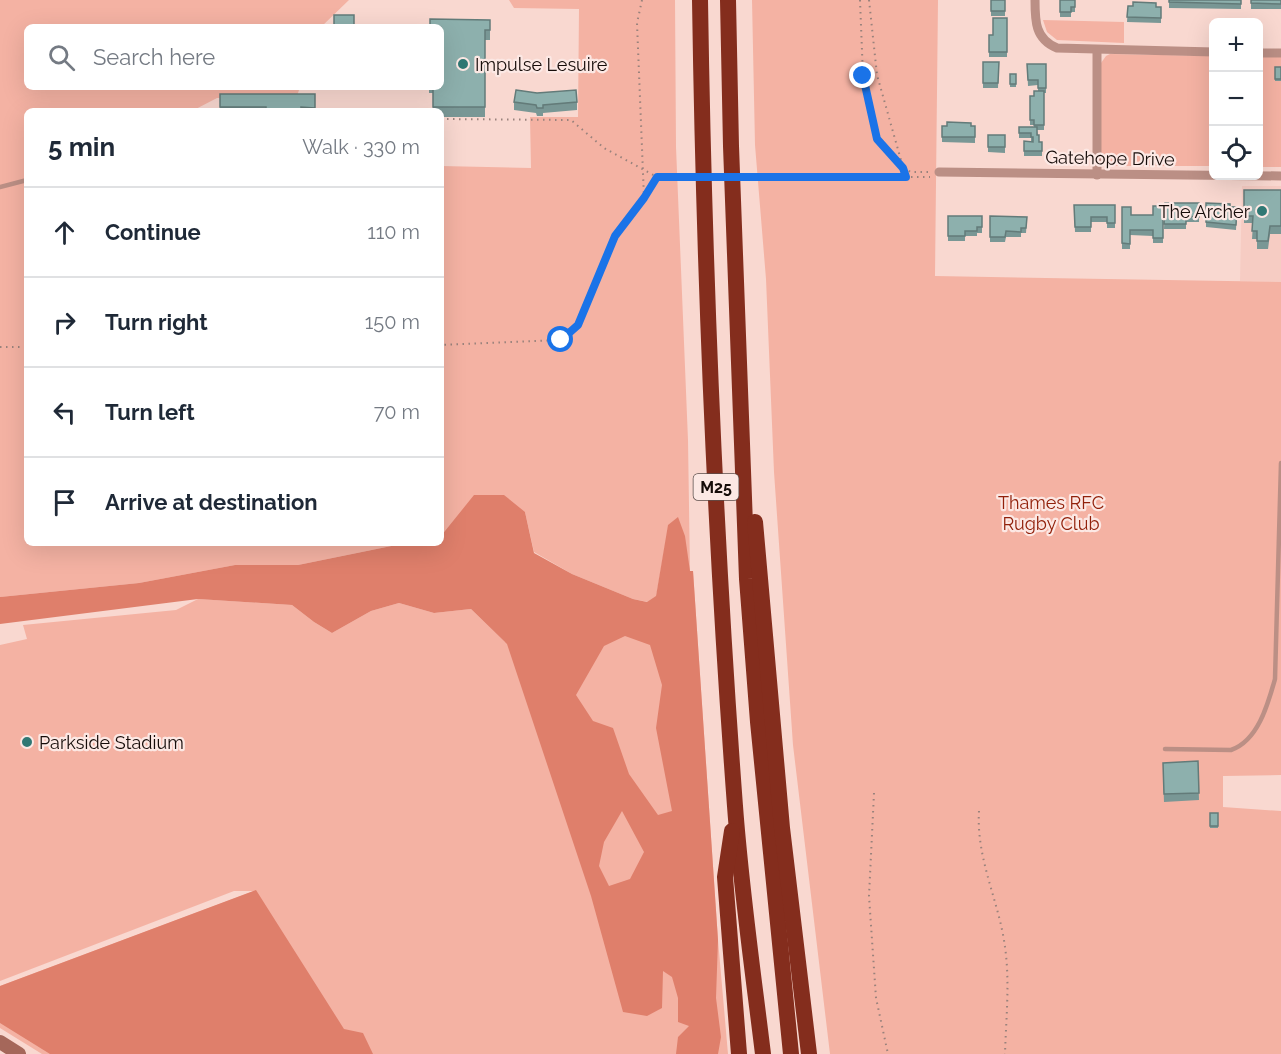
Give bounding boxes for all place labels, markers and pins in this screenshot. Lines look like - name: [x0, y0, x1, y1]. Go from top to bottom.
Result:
- place label: Impulse Lesuire: [475, 54, 608, 75]
- marker: Impulse Lesuire: [456, 57, 470, 71]
- place label: The Archer: [1158, 201, 1251, 222]
- marker: The Archer: [1255, 204, 1269, 218]
- place label: Parkside Stadium: [39, 732, 184, 753]
- marker: Parkside Stadium: [20, 735, 34, 749]

